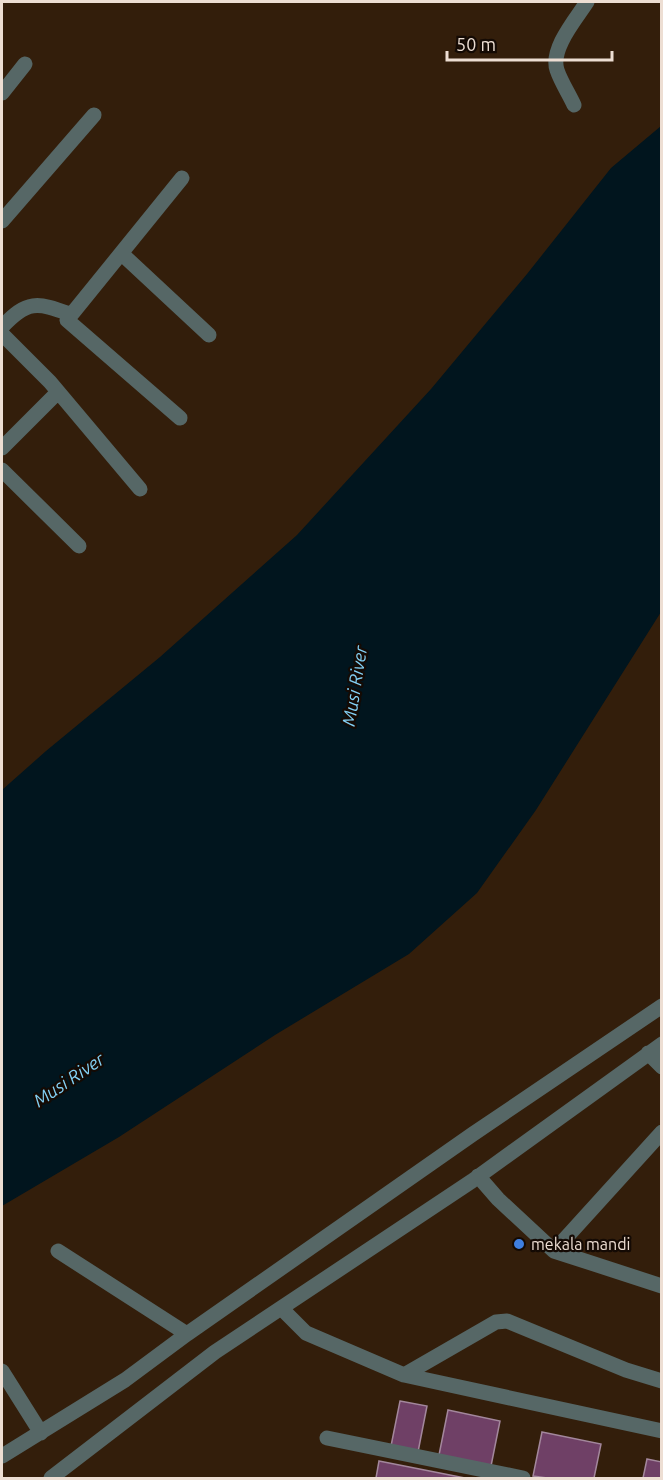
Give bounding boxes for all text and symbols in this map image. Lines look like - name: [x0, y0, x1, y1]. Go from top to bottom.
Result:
- scale bar: [447, 24, 612, 62]
- text: 50 m: [456, 34, 496, 54]
- water label: Musi River: [338, 643, 370, 727]
- water label: Musi River: [29, 1048, 109, 1110]
- place label: mekala mandi: [531, 1235, 630, 1253]
- marker: mekala mandi: [512, 1237, 526, 1251]

